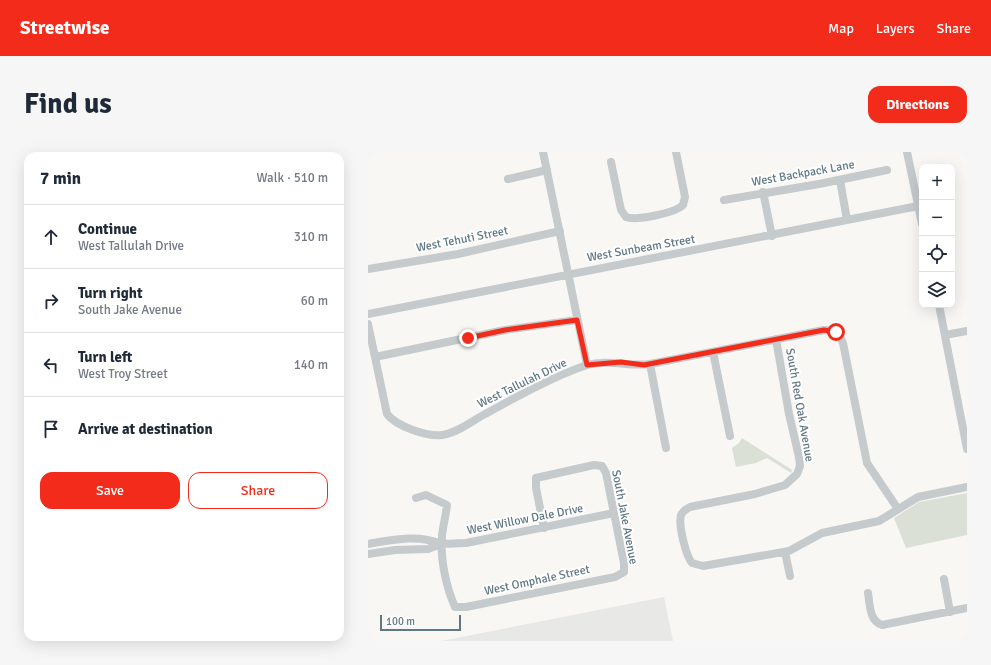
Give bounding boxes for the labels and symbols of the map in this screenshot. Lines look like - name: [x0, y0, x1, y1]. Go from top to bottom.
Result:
- street label: West Backpack Lane: [750, 157, 856, 190]
- street label: West Tehuti Street: [415, 223, 509, 256]
- street label: West Sunbeam Street: [586, 232, 696, 265]
- route start: [827, 323, 845, 341]
- route end: [459, 329, 477, 347]
- street label: South Red Oak Avenue: [782, 347, 817, 463]
- street label: West Tallulah Drive: [475, 355, 570, 412]
- street label: South Jake Avenue: [608, 469, 641, 566]
- street label: West Willow Dale Drive: [466, 501, 585, 538]
- street label: West Omphale Street: [483, 562, 591, 599]
- scale bar: [380, 613, 461, 632]

